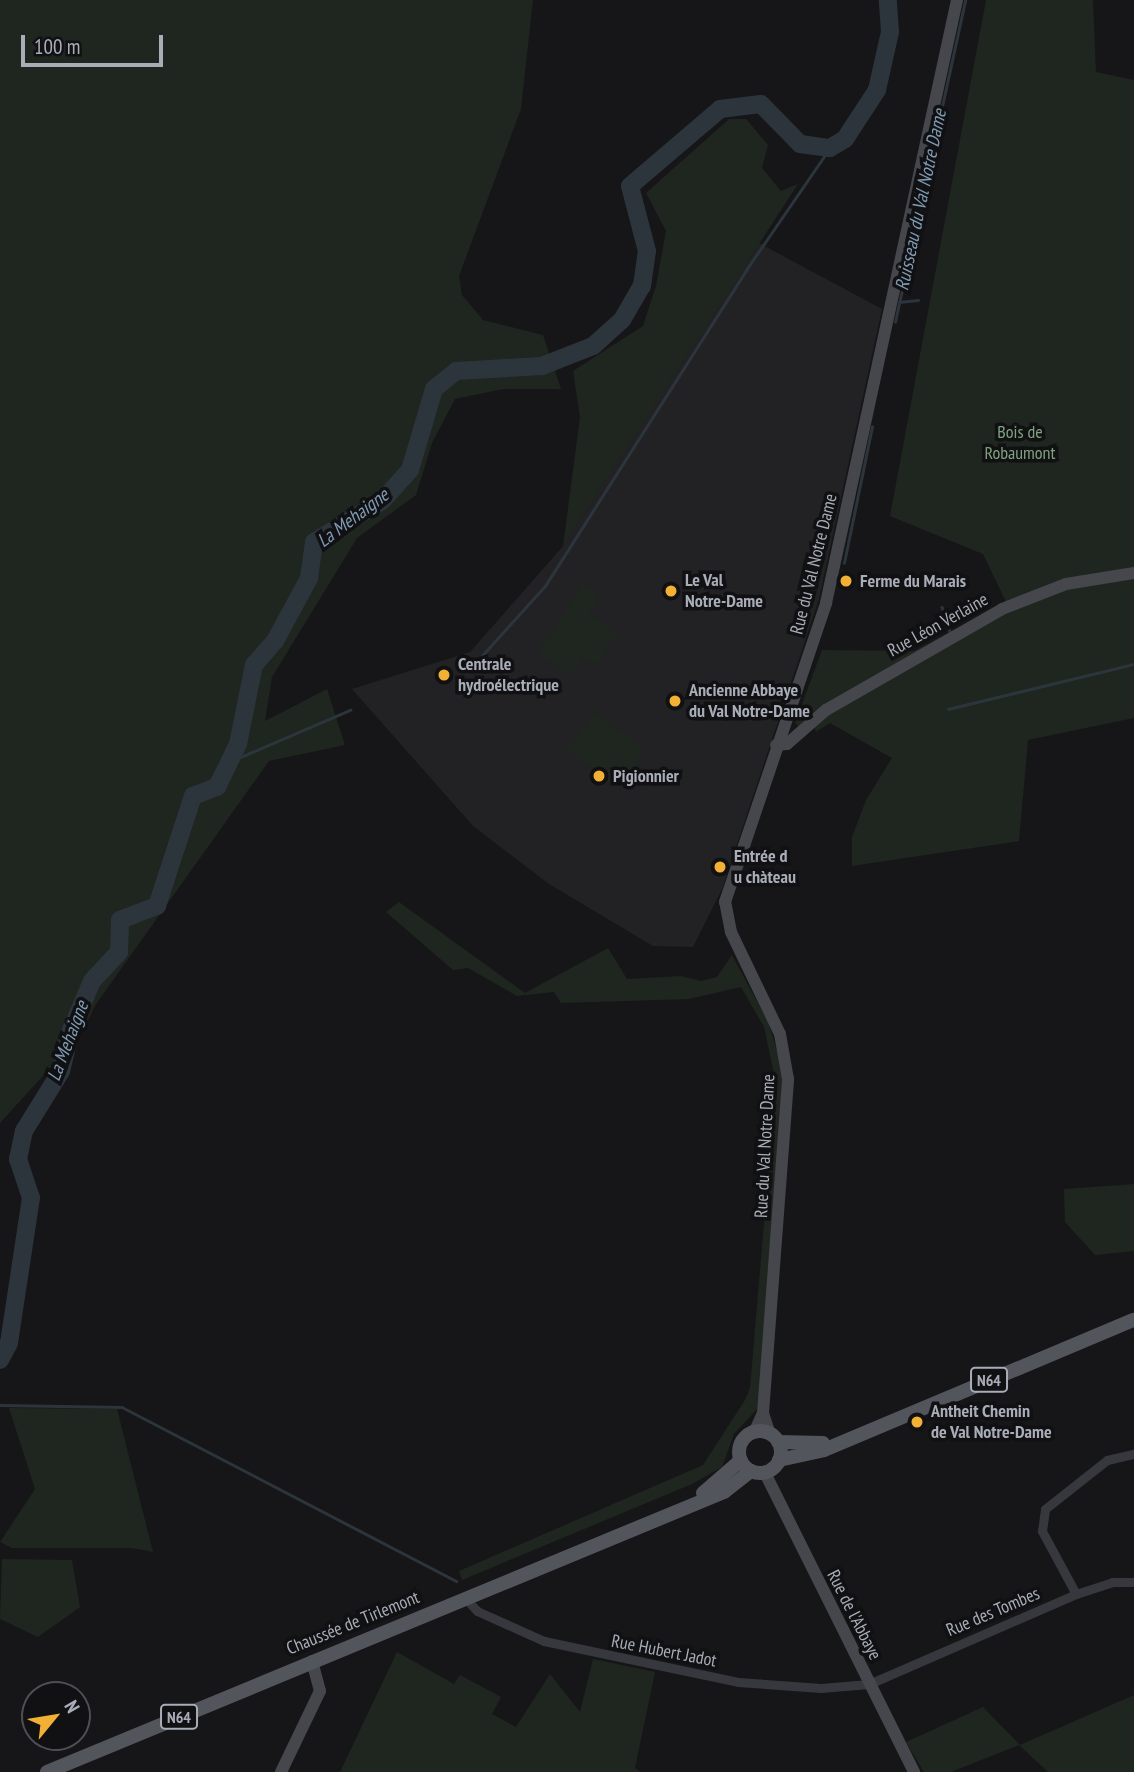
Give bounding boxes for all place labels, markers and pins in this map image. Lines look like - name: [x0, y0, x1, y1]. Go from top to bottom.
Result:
- place label: Le Val Notre-Dame: [685, 570, 763, 612]
- place label: Ferme du Marais: [860, 570, 966, 592]
- marker: Ferme du Marais: [838, 573, 854, 589]
- marker: Le Val Notre-Dame: [663, 583, 679, 599]
- place label: Centrale hydroélectrique: [458, 654, 559, 696]
- marker: Centrale hydroélectrique: [436, 667, 452, 683]
- place label: Ancienne Abbaye du Val Notre-Dame: [689, 680, 810, 722]
- marker: Ancienne Abbaye du Val Notre-Dame: [667, 693, 683, 709]
- place label: Pigionnier: [613, 765, 679, 787]
- marker: Pigionnier: [591, 768, 607, 784]
- place label: Entrée d u chàteau: [734, 846, 796, 888]
- marker: Entrée d u chàteau: [712, 859, 728, 875]
- place label: Antheit Chemin de Val Notre-Dame: [931, 1401, 1052, 1444]
- marker: Antheit Chemin de Val Notre-Dame: [909, 1414, 925, 1430]

